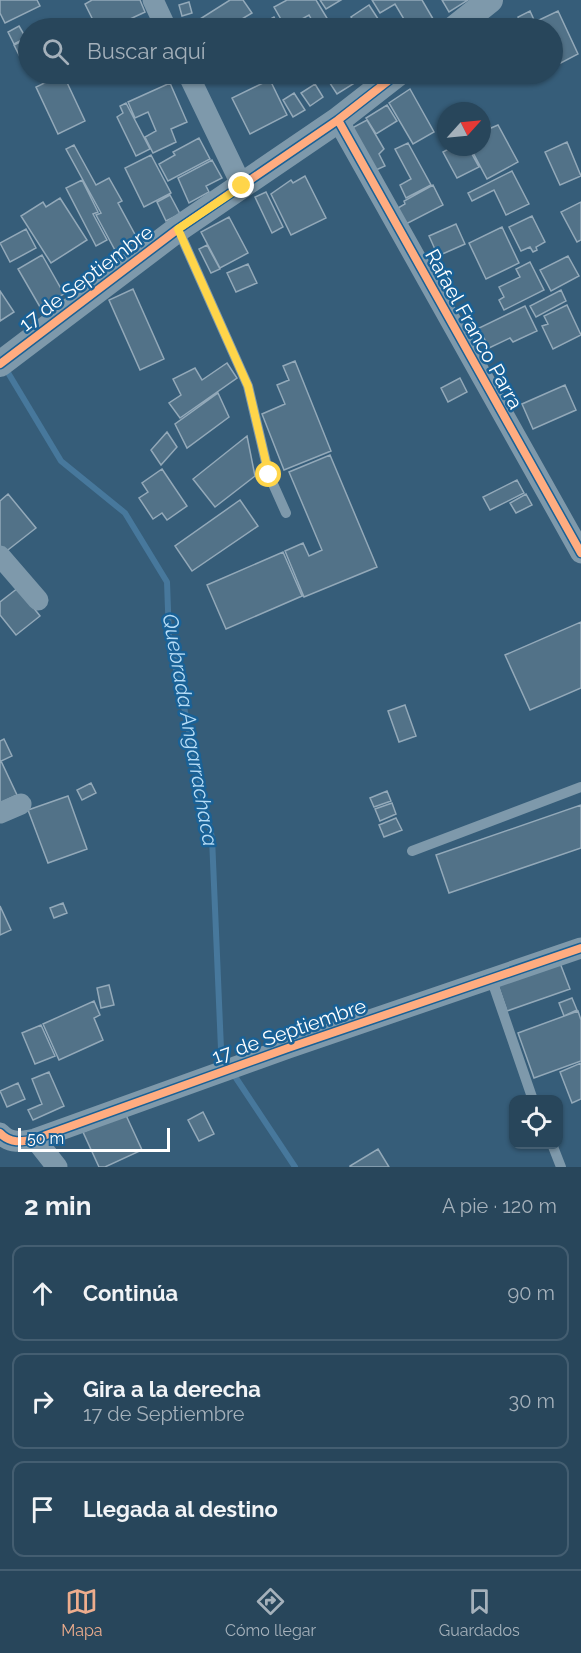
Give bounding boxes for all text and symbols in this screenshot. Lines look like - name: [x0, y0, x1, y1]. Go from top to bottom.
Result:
- search box: [18, 18, 563, 84]
- icon: search: [39, 35, 72, 68]
- text: Buscar aquí: [87, 38, 206, 64]
- north arrow: [437, 102, 491, 156]
- route end: [228, 172, 254, 198]
- street label: 17 de Septiembre: [14, 220, 158, 336]
- street label: Rafael Franco Parra: [420, 245, 528, 413]
- route start: [255, 461, 281, 487]
- water label: Quebrada Angarrachaca: [158, 612, 223, 848]
- street label: 17 de Septiembre: [209, 993, 370, 1069]
- map controls: [509, 1095, 563, 1149]
- button: locate: [509, 1095, 563, 1149]
- scale bar: [18, 1125, 170, 1152]
- text: 50 m: [27, 1129, 64, 1148]
- text: 2 min: [24, 1191, 91, 1221]
- text: A pie · 120 m: [442, 1194, 557, 1218]
- icon: ahead: [26, 1277, 59, 1310]
- text: Continúa: [83, 1280, 178, 1306]
- text: 90 m: [508, 1281, 555, 1305]
- text: Gira a la derecha: [83, 1376, 261, 1402]
- icon: right: [26, 1385, 59, 1418]
- text: 30 m: [509, 1389, 555, 1413]
- text: 17 de Septiembre: [83, 1402, 245, 1426]
- icon: arrive: [26, 1493, 59, 1526]
- text: Llegada al destino: [83, 1496, 278, 1522]
- tab: Mapa: [61, 1585, 103, 1640]
- tab: Cómo llegar: [225, 1585, 316, 1640]
- tab: Guardados: [439, 1585, 520, 1640]

